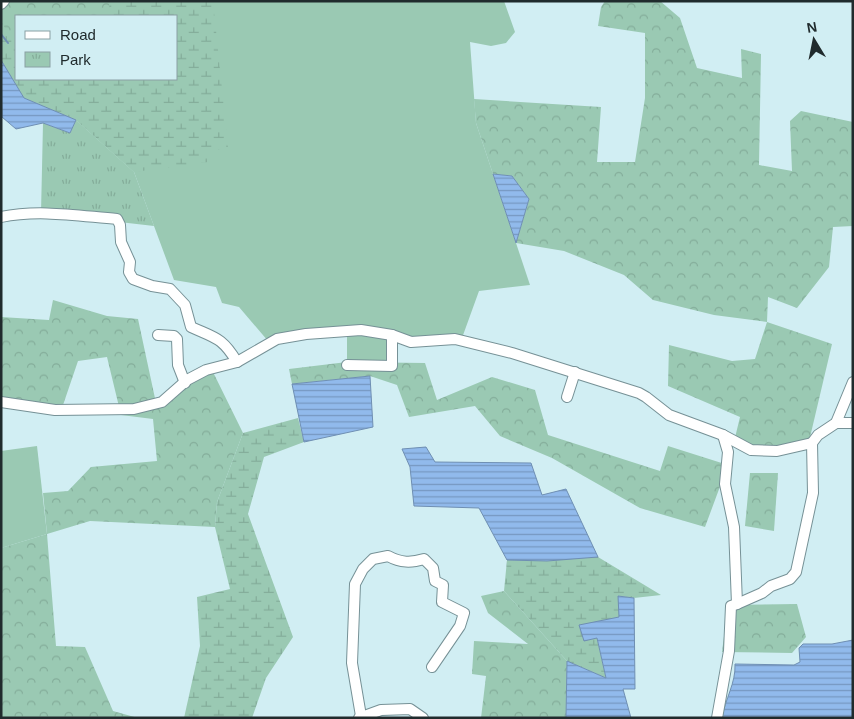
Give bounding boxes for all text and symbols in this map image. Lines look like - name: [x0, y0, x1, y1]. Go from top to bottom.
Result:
- legend: [15, 15, 178, 80]
- north arrow: [789, 15, 839, 65]
- text: N: [805, 18, 818, 36]
- text: Road: [60, 26, 96, 43]
- text: Park: [60, 51, 91, 68]

